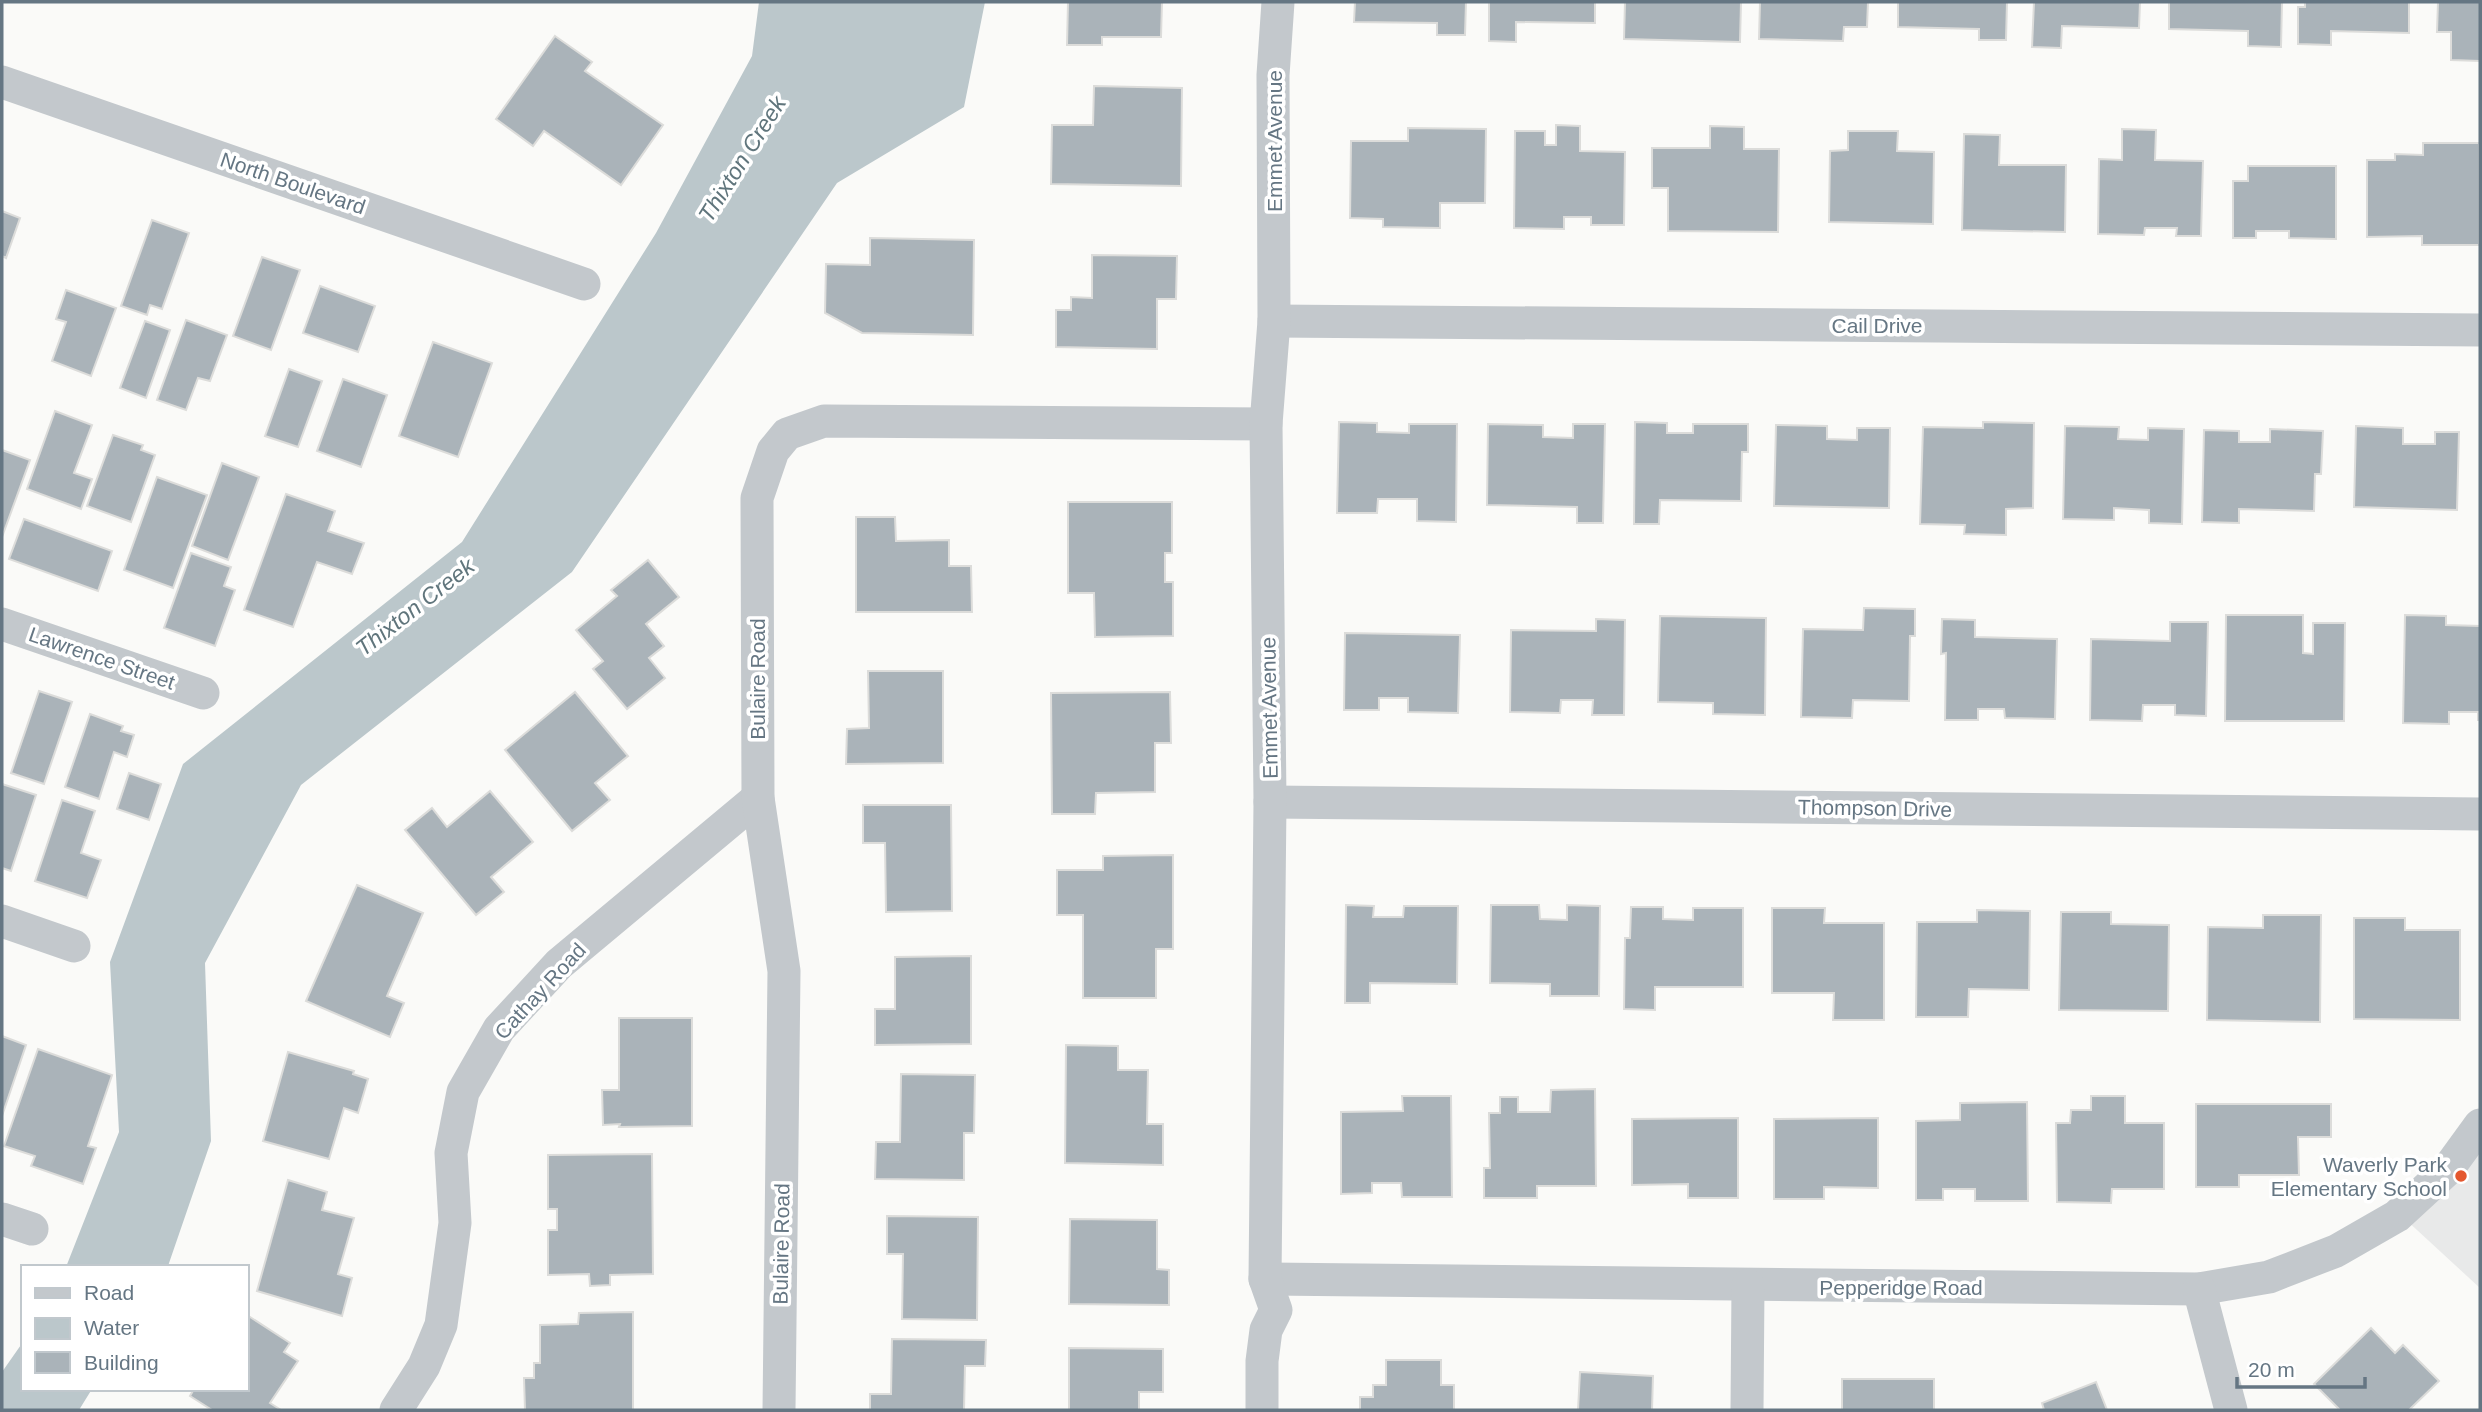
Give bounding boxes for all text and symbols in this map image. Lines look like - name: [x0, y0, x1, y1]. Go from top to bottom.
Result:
- street label: Emmet Avenue: [1263, 70, 1286, 212]
- water label: Thixton Creek: [693, 90, 792, 227]
- street label: North Boulevard: [218, 147, 368, 219]
- street label: Cail Drive: [1831, 314, 1923, 337]
- water label: Thixton Creek: [351, 552, 481, 661]
- street label: Bulaire Road: [746, 618, 769, 740]
- street label: Lawrence Street: [26, 622, 178, 694]
- street label: Emmet Avenue: [1256, 637, 1282, 779]
- street label: Thompson Drive: [1798, 795, 1952, 821]
- street label: Cathay Road: [490, 938, 590, 1044]
- place label: Waverly Park Elementary School: [2271, 1153, 2447, 1200]
- marker: Waverly Park Elementary School: [2453, 1168, 2469, 1184]
- street label: Bulaire Road: [768, 1183, 794, 1305]
- legend: [21, 1265, 248, 1391]
- street label: Pepperidge Road: [1819, 1276, 1983, 1299]
- text: Road: [84, 1281, 134, 1304]
- text: Water: [84, 1316, 139, 1339]
- scale bar: [2237, 1346, 2365, 1390]
- text: Building: [84, 1351, 159, 1374]
- text: 20 m: [2248, 1358, 2295, 1381]

